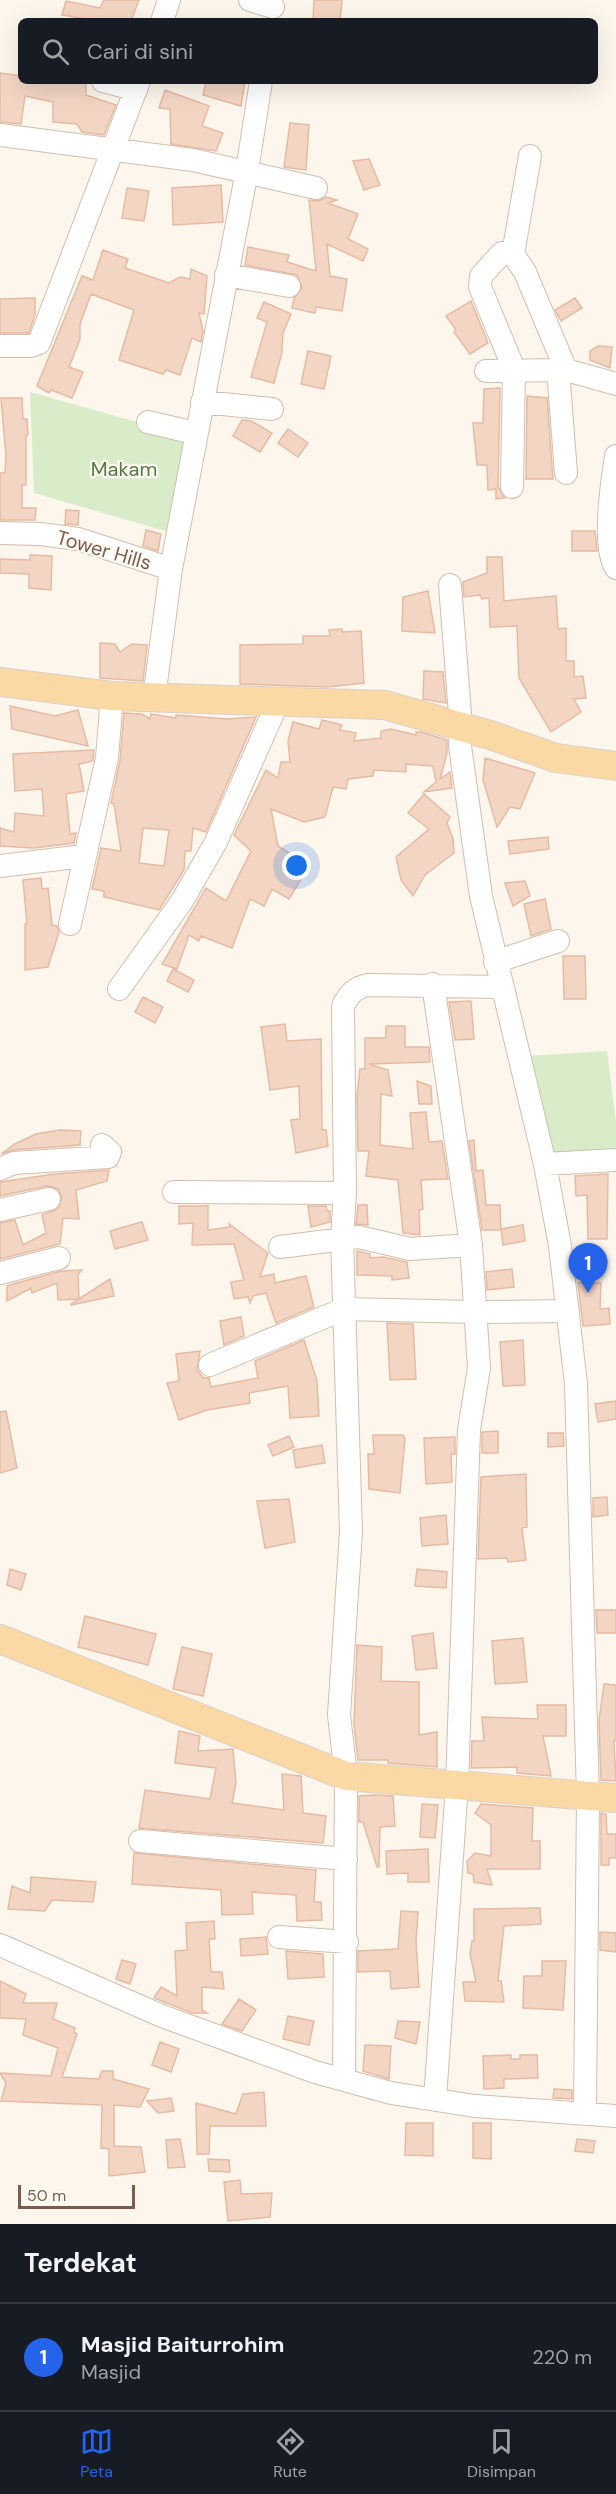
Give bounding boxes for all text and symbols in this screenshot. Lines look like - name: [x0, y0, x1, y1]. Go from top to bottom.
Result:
- search box: [18, 18, 598, 84]
- icon: search: [39, 35, 72, 68]
- text: Cari di sini: [87, 37, 193, 66]
- park label: Makam: [91, 456, 157, 482]
- street label: Tower Hills: [54, 524, 154, 576]
- your location: [282, 851, 311, 880]
- pin: 1: [568, 1244, 608, 1293]
- scale bar: [18, 2182, 135, 2210]
- text: 50 m: [27, 2185, 66, 2206]
- text: Terdekat: [24, 2246, 137, 2280]
- text: Masjid Baiturrohim: [81, 2330, 284, 2359]
- text: 1: [40, 2344, 47, 2370]
- text: 220 m: [532, 2344, 592, 2370]
- text: Masjid: [81, 2359, 141, 2385]
- tab: Peta: [80, 2425, 113, 2482]
- tab: Rute: [273, 2425, 307, 2482]
- tab: Disimpan: [467, 2425, 536, 2482]

